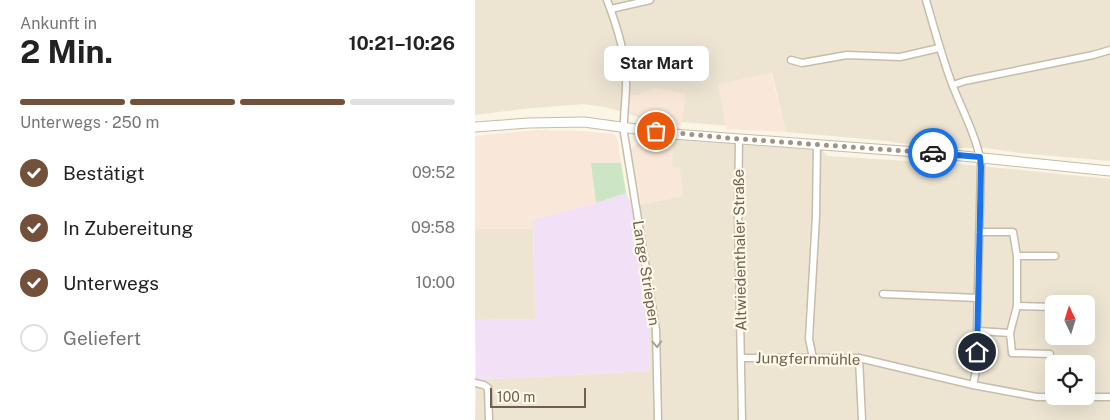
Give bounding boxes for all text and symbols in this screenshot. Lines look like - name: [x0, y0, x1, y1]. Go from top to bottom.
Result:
- text: Ankunft in: [20, 14, 97, 33]
- text: 10:21–10:26: [348, 32, 455, 54]
- text: 2 Min.: [20, 33, 113, 70]
- callout: Star Mart: [603, 46, 709, 81]
- text: Star Mart: [620, 54, 693, 73]
- pin: [635, 110, 677, 152]
- text: Unterwegs · 250 m: [20, 113, 159, 132]
- icon: bag: [642, 117, 670, 145]
- courier: [908, 128, 958, 178]
- icon: car: [919, 139, 947, 167]
- icon: check: [20, 159, 48, 187]
- text: Bestätigt: [63, 162, 145, 184]
- text: 09:52: [412, 163, 455, 182]
- street label: Altwiedenthaler Straße: [730, 169, 749, 331]
- icon: check: [20, 214, 48, 242]
- text: In Zubereitung: [63, 217, 193, 239]
- text: 09:58: [411, 218, 455, 237]
- street label: Lange Striepen: [630, 219, 663, 327]
- icon: check: [20, 269, 48, 297]
- text: Unterwegs: [63, 272, 159, 294]
- text: 10:00: [416, 273, 455, 292]
- north arrow: [1045, 295, 1095, 345]
- map controls: [1045, 295, 1095, 405]
- text: Geliefert: [63, 327, 141, 349]
- pin: [956, 331, 998, 373]
- icon: home: [963, 338, 991, 366]
- one-way arrow: [651, 340, 662, 348]
- street label: Jungfernmühle: [756, 349, 861, 368]
- button: locate: [1045, 355, 1095, 405]
- scale bar: [490, 385, 586, 408]
- text: 100 m: [497, 389, 535, 405]

